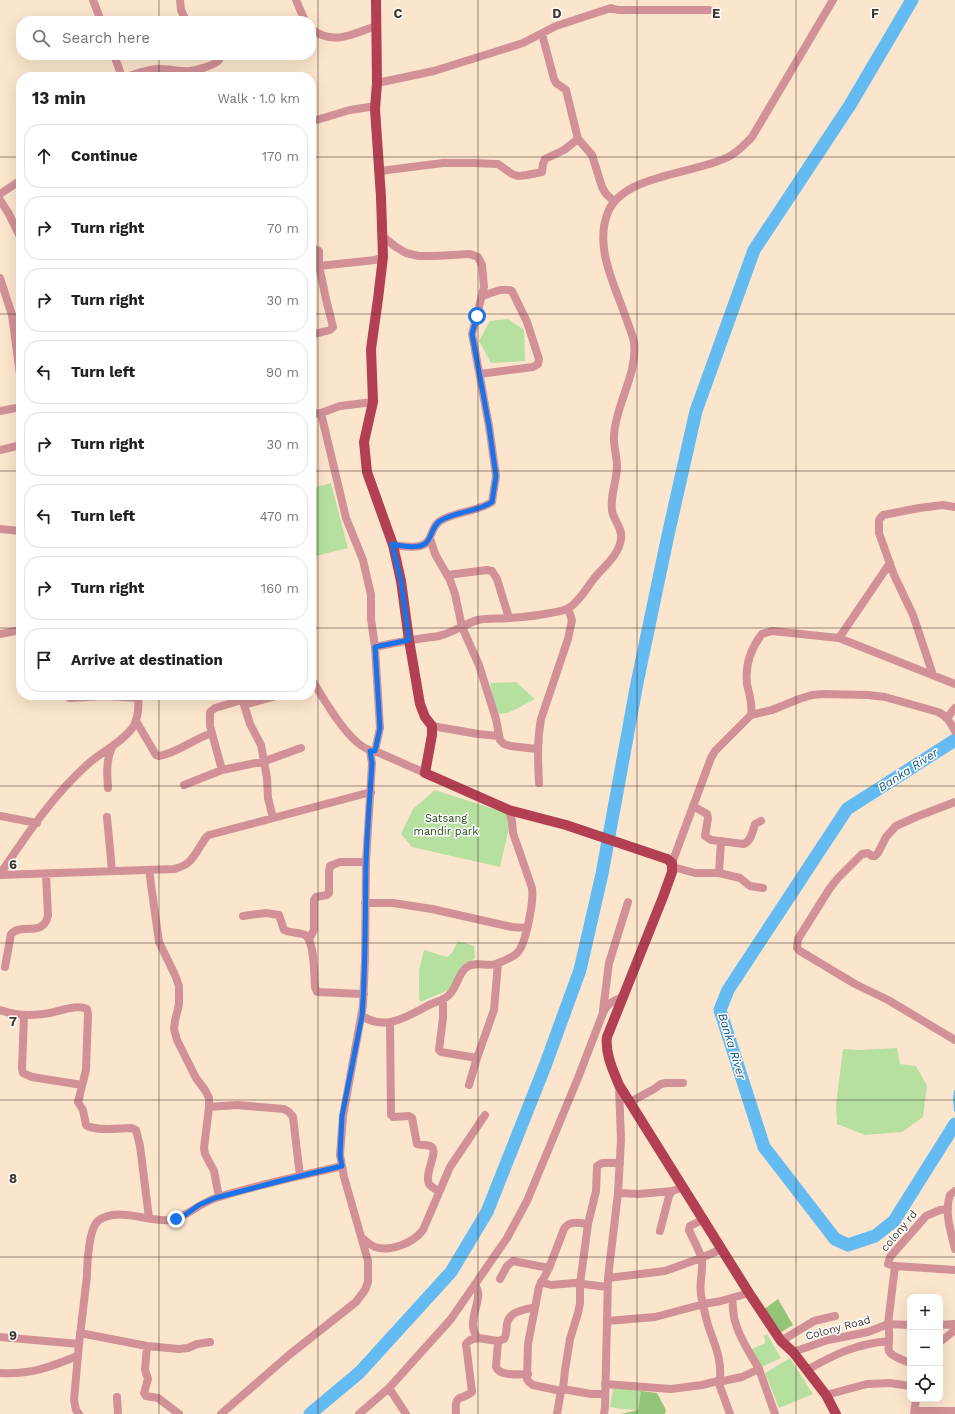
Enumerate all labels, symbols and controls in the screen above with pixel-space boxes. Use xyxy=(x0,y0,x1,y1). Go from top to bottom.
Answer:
text: C xyxy=(394,6,403,21)
text: D xyxy=(552,6,562,21)
text: E xyxy=(712,6,720,21)
text: F xyxy=(871,6,879,21)
search box xyxy=(16,16,316,60)
icon: search xyxy=(30,27,52,49)
text: Search here xyxy=(62,29,150,47)
text: 13 min xyxy=(32,88,86,108)
text: Walk · 1.0 km xyxy=(218,91,300,106)
icon: ahead xyxy=(33,145,55,167)
text: Continue xyxy=(71,147,138,165)
text: 170 m xyxy=(262,149,299,164)
icon: right xyxy=(33,217,55,239)
text: Turn right xyxy=(71,219,144,237)
text: 70 m xyxy=(267,221,299,236)
icon: right xyxy=(33,289,55,311)
text: Turn right xyxy=(71,291,144,309)
text: 30 m xyxy=(267,293,299,308)
route start xyxy=(468,307,486,325)
icon: left xyxy=(33,361,55,383)
text: Turn left xyxy=(71,363,135,381)
text: 90 m xyxy=(266,365,299,380)
icon: right xyxy=(33,433,55,455)
text: Turn right xyxy=(71,435,144,453)
text: 30 m xyxy=(267,437,299,452)
icon: left xyxy=(33,505,55,527)
text: Turn left xyxy=(71,507,135,525)
text: 470 m xyxy=(260,509,299,524)
icon: right xyxy=(33,577,55,599)
text: Turn right xyxy=(71,579,144,597)
text: 160 m xyxy=(261,581,299,596)
icon: arrive xyxy=(33,649,55,671)
text: Arrive at destination xyxy=(71,651,223,669)
water label: Banka River xyxy=(876,745,942,794)
park label: Satsang mandir park xyxy=(413,812,479,838)
text: 6 xyxy=(9,857,17,872)
water label: Banka River xyxy=(715,1011,749,1082)
text: 7 xyxy=(9,1014,17,1029)
text: 8 xyxy=(9,1171,17,1186)
street label: colony rd xyxy=(878,1208,920,1254)
route end xyxy=(167,1210,185,1228)
map controls xyxy=(907,1294,943,1402)
button: + xyxy=(907,1294,943,1330)
street label: Colony Road xyxy=(804,1313,872,1343)
text: 9 xyxy=(9,1328,17,1343)
button: − xyxy=(907,1330,943,1366)
button: locate xyxy=(907,1366,943,1402)

